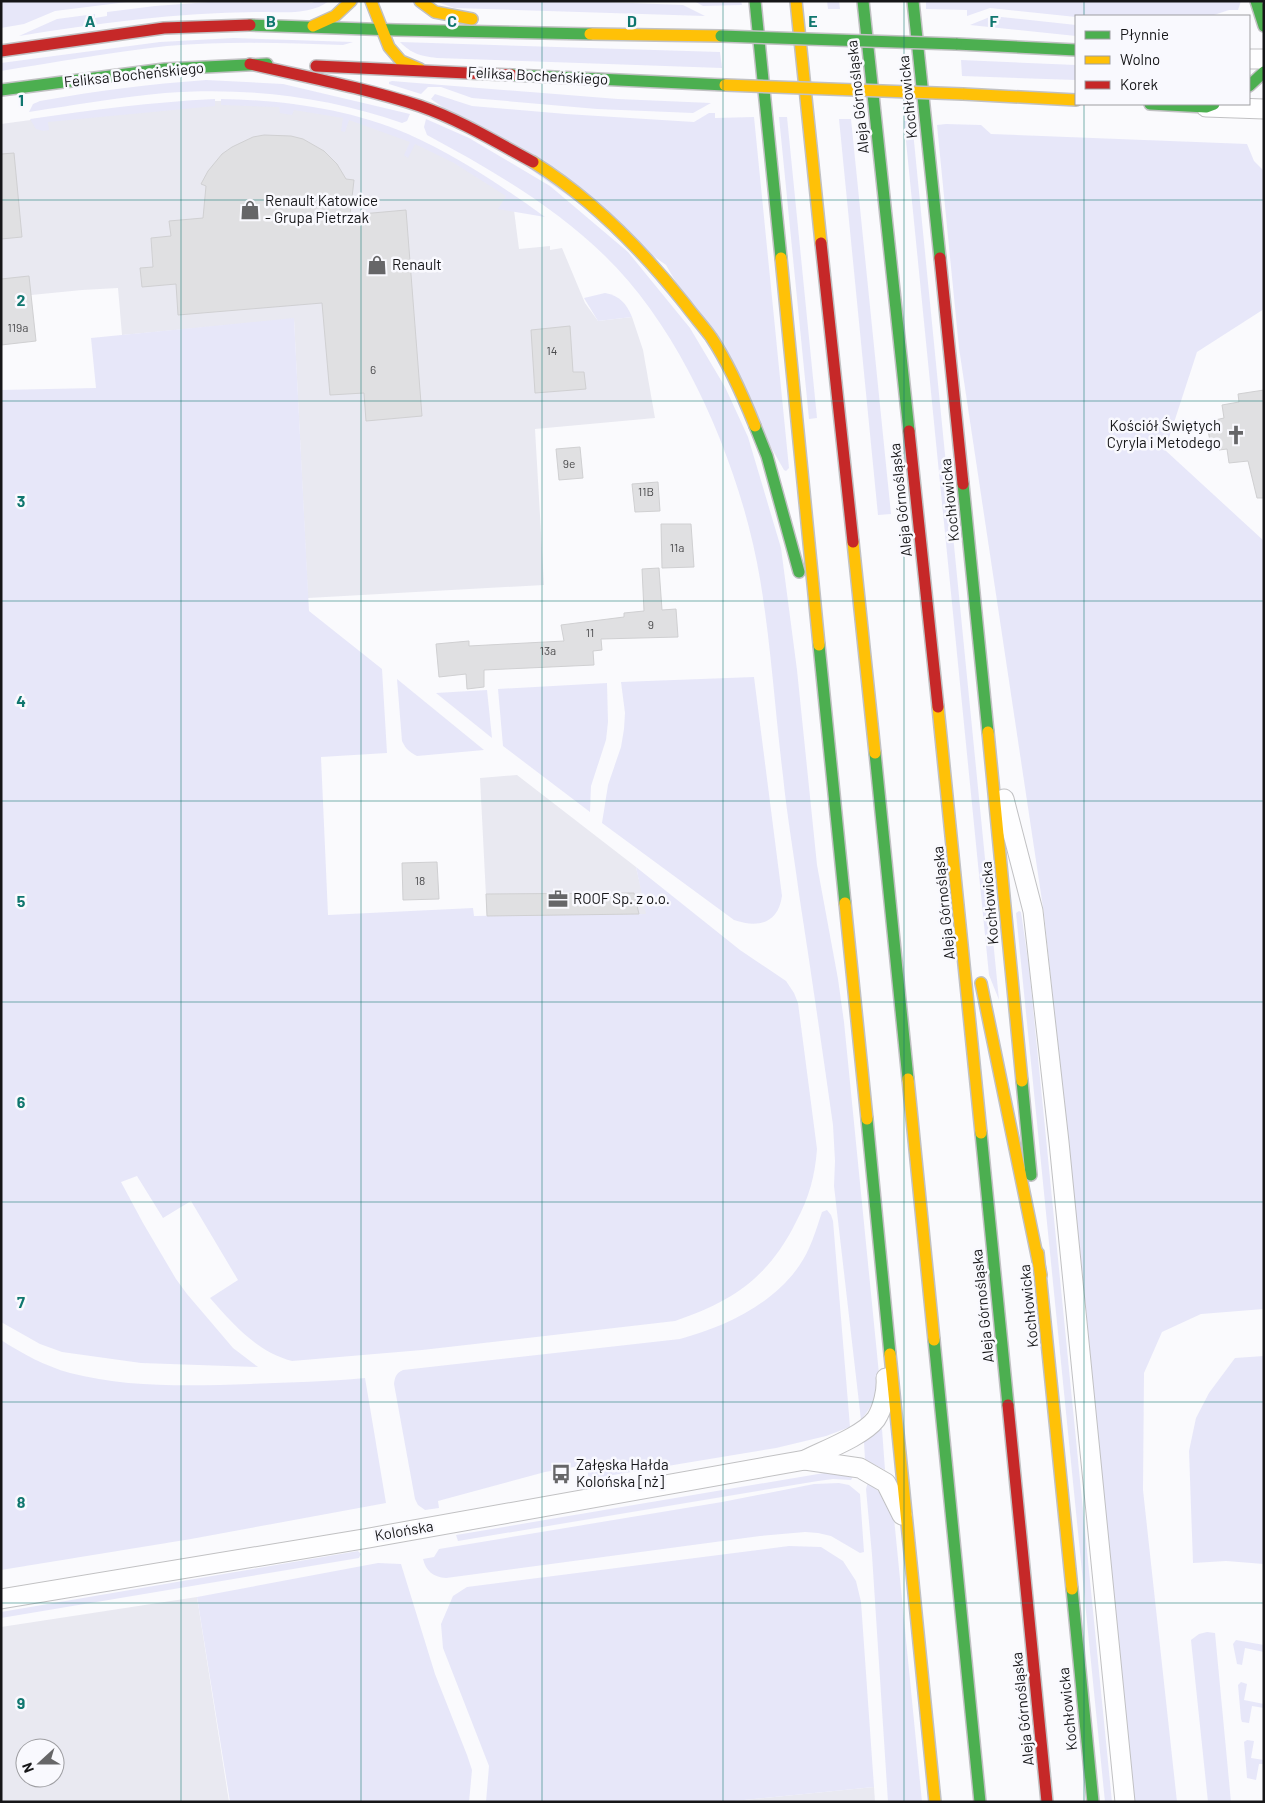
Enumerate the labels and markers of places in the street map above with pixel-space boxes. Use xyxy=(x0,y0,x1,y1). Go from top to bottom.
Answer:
place label: Renault Katowice - Grupa Pietrzak xyxy=(265,191,378,226)
shop icon: Renault Katowice - Grupa Pietrzak xyxy=(239,199,261,221)
shop icon: Renault xyxy=(366,254,388,276)
place label: Renault xyxy=(392,255,442,273)
place label: Kościół Świętych Cyryla i Metodego xyxy=(1107,416,1221,451)
church icon: Kościół Świętych Cyryla i Metodego xyxy=(1225,424,1247,446)
office icon: ROOF Sp. z o.o. xyxy=(547,888,569,910)
place label: ROOF Sp. z o.o. xyxy=(573,889,670,907)
place label: Załęska Hałda Kolońska [nż] xyxy=(576,1455,669,1490)
bus stop icon: Załęska Hałda Kolońska [nż] xyxy=(550,1463,572,1485)

